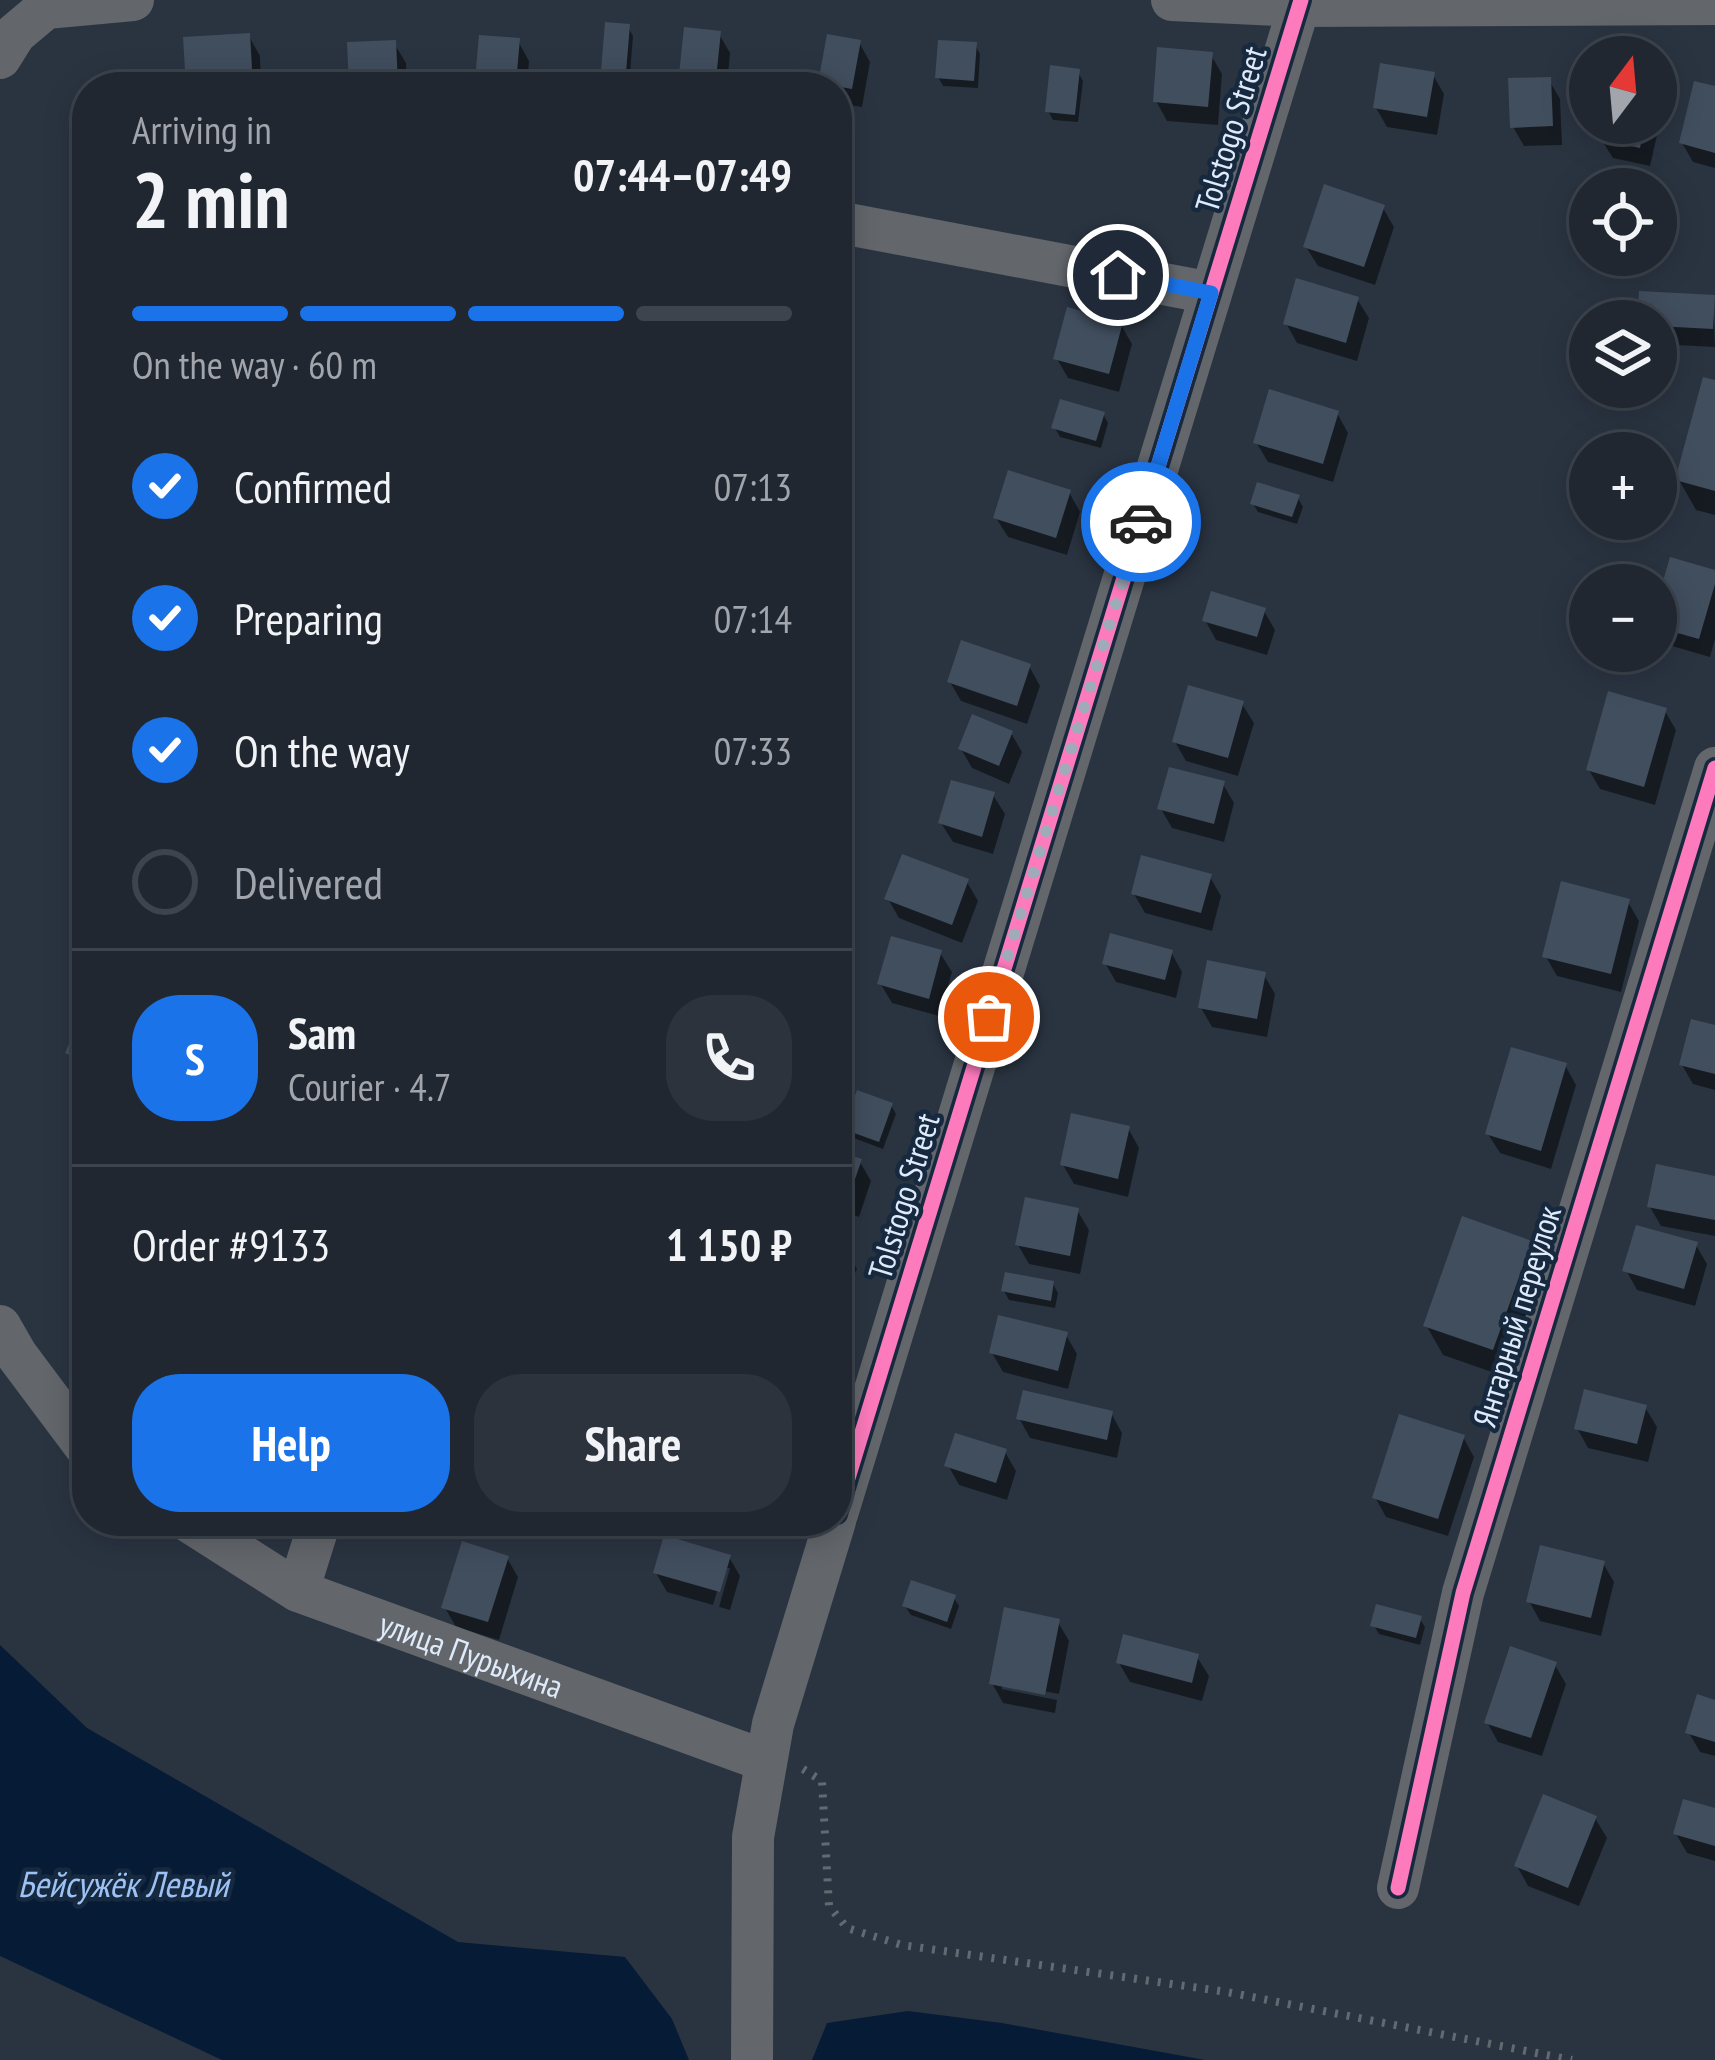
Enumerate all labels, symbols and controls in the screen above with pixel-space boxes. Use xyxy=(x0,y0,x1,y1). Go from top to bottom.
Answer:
north arrow xyxy=(1569,36,1677,144)
map controls xyxy=(1569,36,1677,672)
street label: Tolstogo Street xyxy=(1184,41,1276,217)
text: Arriving in xyxy=(132,104,272,155)
text: 07:44–07:49 xyxy=(573,145,792,203)
text: 2 min xyxy=(132,149,290,250)
button: locate xyxy=(1569,168,1677,276)
pin xyxy=(1067,224,1169,326)
icon: home xyxy=(1085,242,1151,308)
button: layers xyxy=(1569,300,1677,408)
text: On the way · 60 m xyxy=(132,339,377,390)
button: + xyxy=(1569,432,1677,540)
icon: check xyxy=(132,453,198,519)
text: Confirmed xyxy=(234,457,392,515)
text: 07:13 xyxy=(714,461,792,512)
courier xyxy=(1081,462,1201,582)
icon: car xyxy=(1108,489,1174,555)
button: − xyxy=(1569,564,1677,672)
icon: check xyxy=(132,585,198,651)
text: Preparing xyxy=(234,589,383,647)
text: 07:14 xyxy=(714,593,792,644)
icon: check xyxy=(132,717,198,783)
text: On the way xyxy=(234,721,410,779)
text: 07:33 xyxy=(714,725,792,776)
text: Delivered xyxy=(234,853,383,911)
pin xyxy=(938,966,1040,1068)
icon: bag xyxy=(956,984,1022,1050)
button: phone xyxy=(666,995,792,1121)
text: Sam xyxy=(288,1003,356,1061)
text: S xyxy=(185,1029,205,1087)
text: Courier · 4.7 xyxy=(288,1061,451,1112)
street label: Tolstogo Street xyxy=(857,1108,949,1284)
street label: Янтарный переулок xyxy=(1462,1200,1570,1432)
text: Order #9133 xyxy=(132,1215,330,1273)
text: 1 150 ₽ xyxy=(666,1215,792,1273)
button: Help xyxy=(132,1374,450,1512)
button: Share xyxy=(474,1374,792,1512)
street label: улица Пурыхина xyxy=(374,1601,569,1707)
water label: Бейсужёк Левый xyxy=(18,1860,232,1907)

